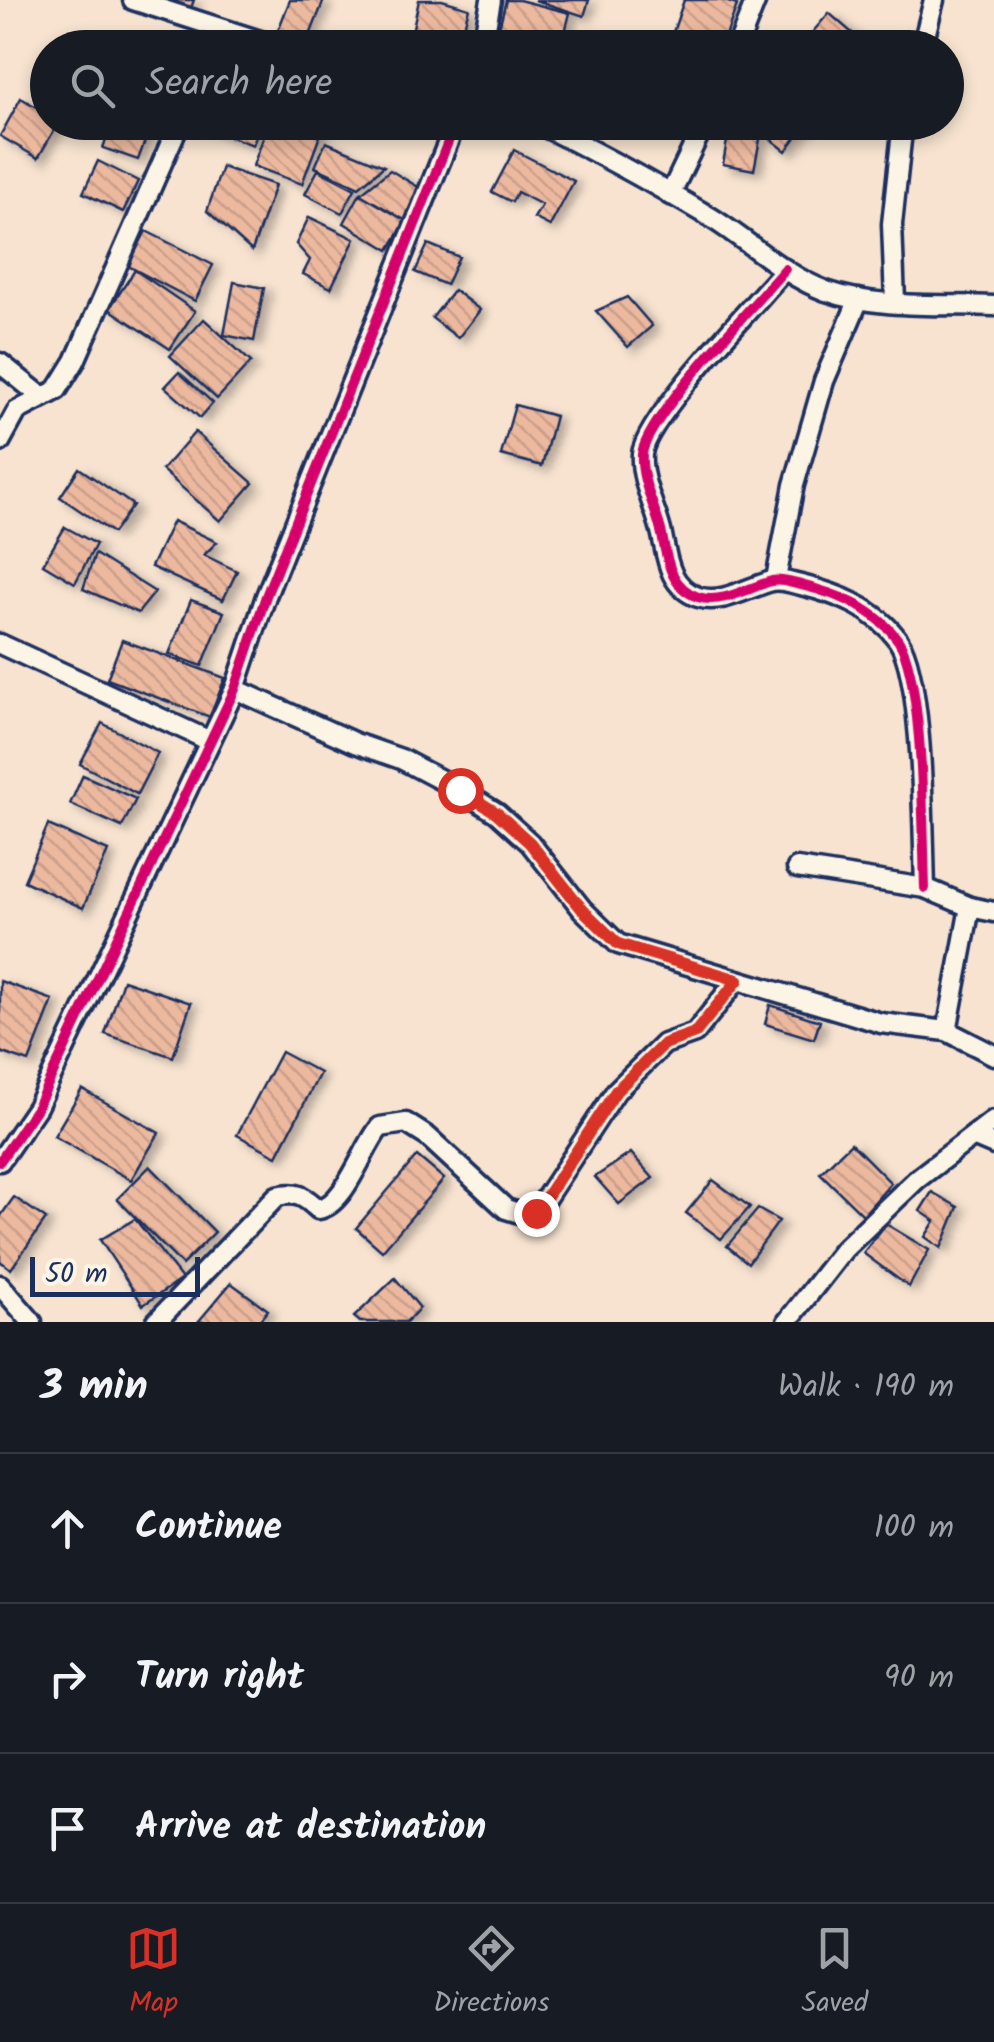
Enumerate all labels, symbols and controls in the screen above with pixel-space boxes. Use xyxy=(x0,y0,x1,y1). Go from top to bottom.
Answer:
search box xyxy=(30,30,964,140)
text: Search here xyxy=(145,55,332,115)
icon: search xyxy=(65,58,120,113)
route start xyxy=(438,768,484,814)
route end xyxy=(514,1191,560,1237)
scale bar xyxy=(30,1252,200,1296)
text: 50 m xyxy=(45,1252,108,1297)
text: 3 min xyxy=(40,1354,148,1421)
text: Walk · 190 m xyxy=(778,1362,954,1413)
text: Continue xyxy=(135,1498,282,1558)
icon: ahead xyxy=(40,1501,95,1556)
text: 100 m xyxy=(874,1503,954,1554)
text: Turn right xyxy=(135,1648,304,1708)
icon: right xyxy=(40,1651,95,1706)
text: 90 m xyxy=(884,1653,954,1704)
text: Arrive at destination xyxy=(135,1798,486,1858)
icon: arrive xyxy=(40,1801,95,1856)
tab: Map xyxy=(126,1921,181,2026)
tab: Directions xyxy=(433,1921,549,2026)
tab: Saved xyxy=(802,1921,868,2026)

